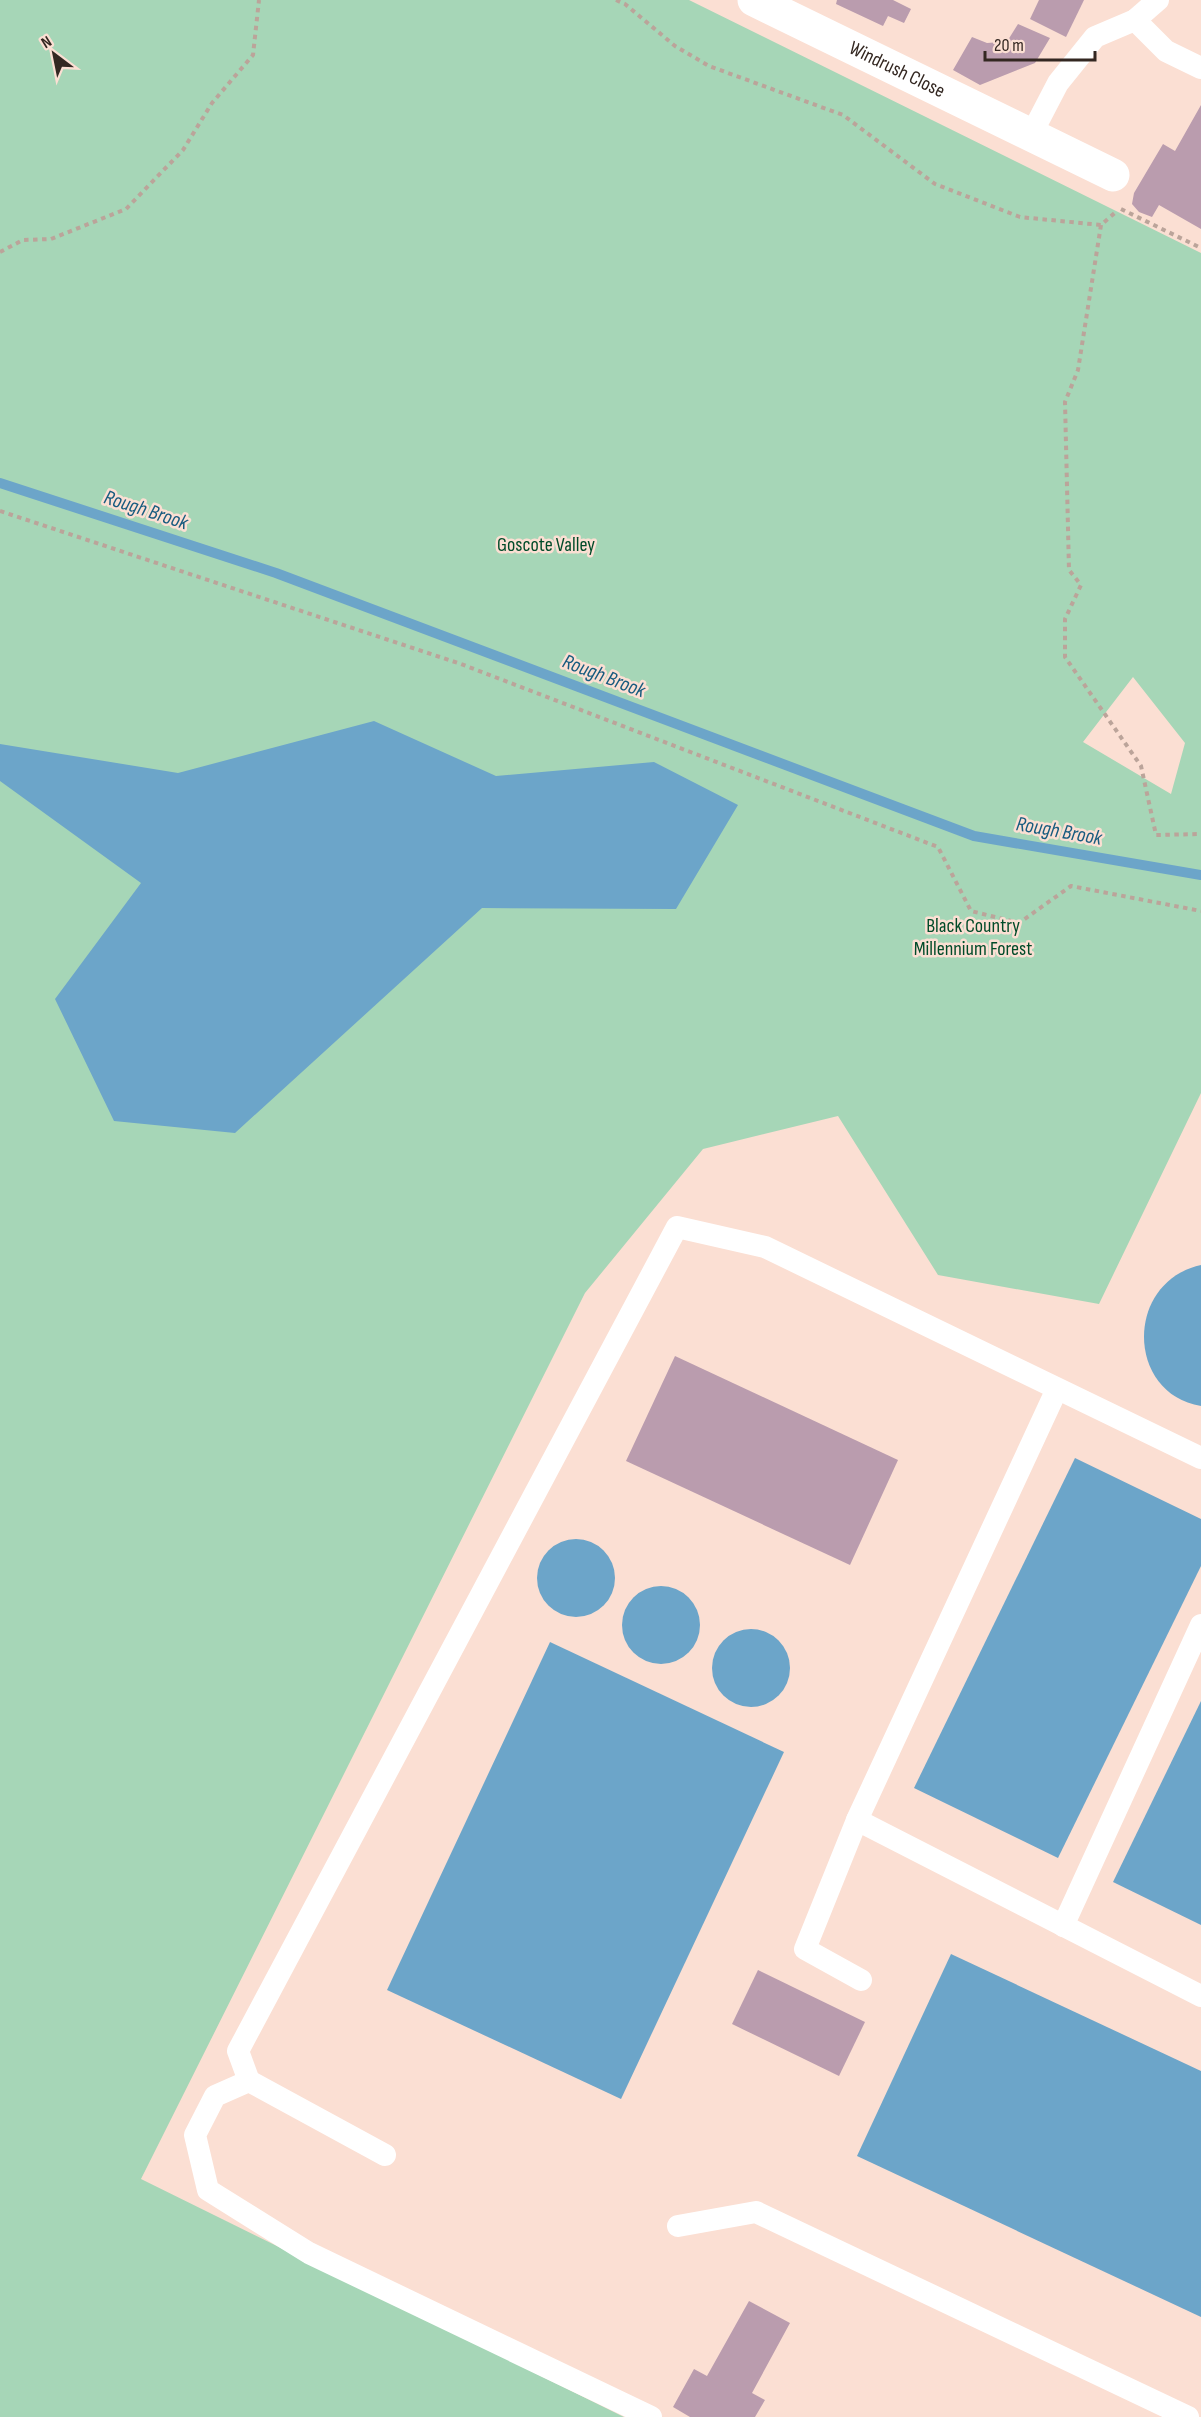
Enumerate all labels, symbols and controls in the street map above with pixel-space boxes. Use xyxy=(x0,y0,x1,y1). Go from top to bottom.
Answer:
north arrow xyxy=(24,24,84,84)
scale bar xyxy=(985,24,1094,62)
text: N xyxy=(38,32,56,53)
text: 20 m xyxy=(994,35,1024,56)
street label: Windrush Close xyxy=(845,36,949,103)
water label: Rough Brook xyxy=(101,485,192,536)
park label: Goscote Valley xyxy=(497,533,595,557)
water label: Rough Brook xyxy=(559,649,650,704)
water label: Rough Brook xyxy=(1014,811,1105,851)
park label: Black Country Millennium Forest xyxy=(914,914,1032,961)

